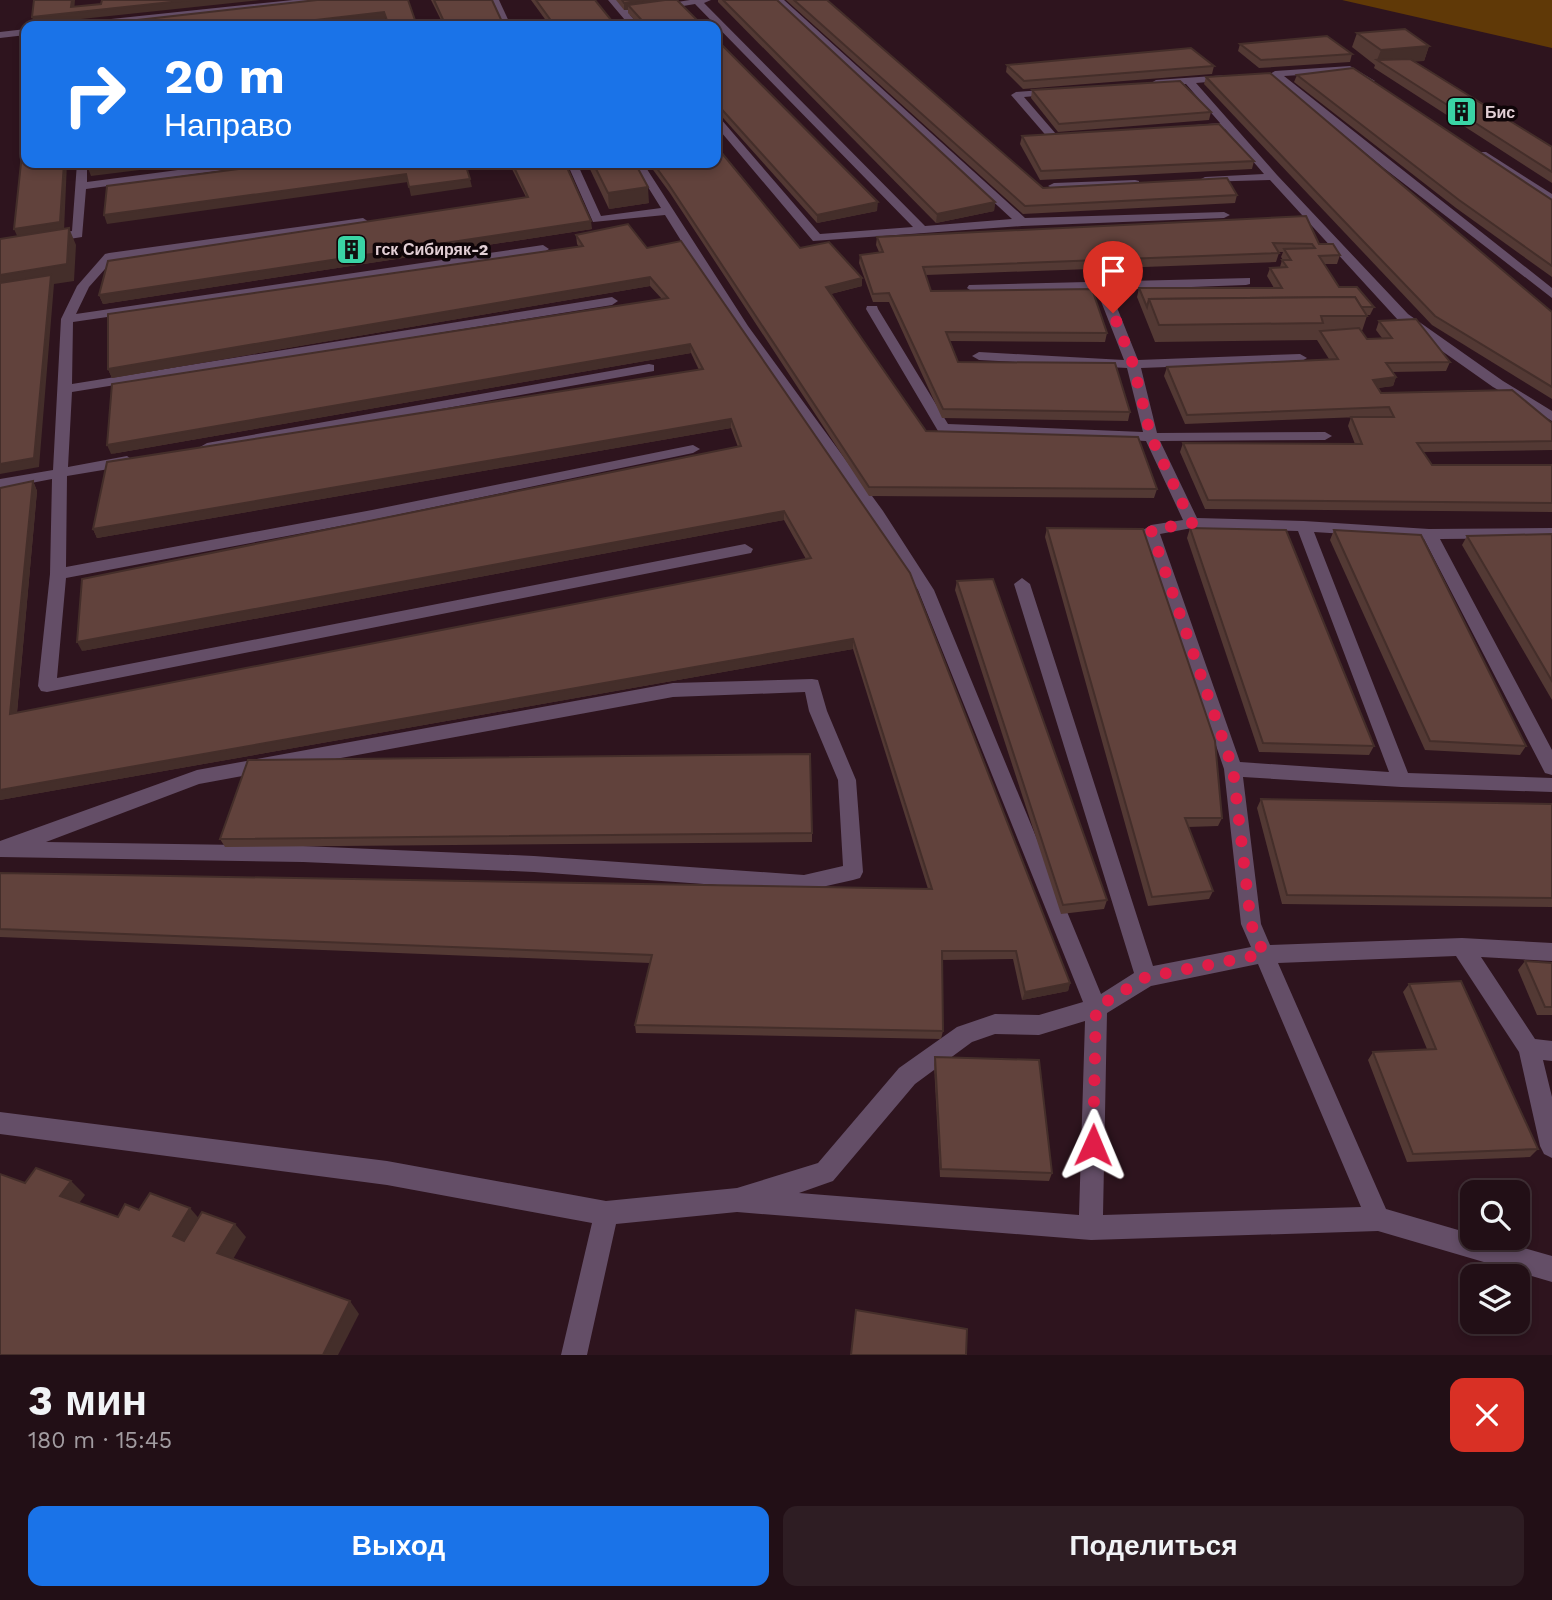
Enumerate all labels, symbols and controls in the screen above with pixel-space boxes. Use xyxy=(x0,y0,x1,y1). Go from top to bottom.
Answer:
text: 20 m xyxy=(164,47,285,105)
icon: right xyxy=(49,49,140,140)
building icon: Бис xyxy=(1445,95,1479,129)
place label: Бис xyxy=(1485,103,1515,122)
text: Направо xyxy=(164,106,292,144)
building icon: гск Сибиряк-2 xyxy=(335,232,369,266)
place label: гск Сибиряк-2 xyxy=(375,240,488,259)
pin xyxy=(1083,241,1143,313)
icon: arrive xyxy=(1094,252,1132,290)
position arrow xyxy=(1056,1108,1130,1182)
map controls xyxy=(1460,1180,1530,1334)
button: search xyxy=(1460,1180,1530,1250)
button: layers xyxy=(1460,1264,1530,1334)
text: 3 мин xyxy=(28,1376,147,1425)
button: close xyxy=(1450,1378,1524,1452)
text: 180 m · 15:45 xyxy=(28,1427,172,1454)
button: Выход xyxy=(28,1506,769,1586)
button: Поделиться xyxy=(783,1506,1524,1586)

